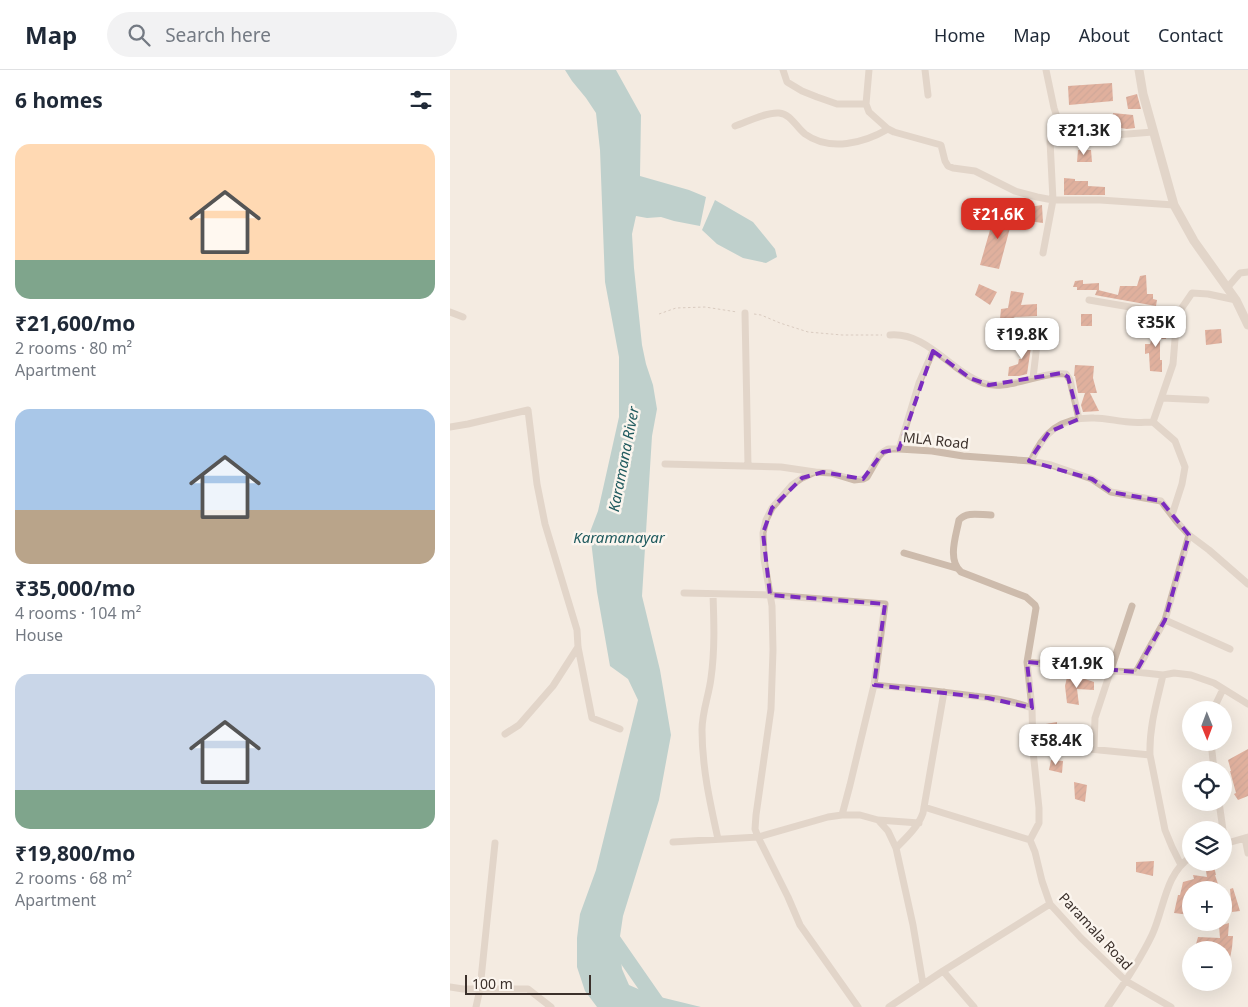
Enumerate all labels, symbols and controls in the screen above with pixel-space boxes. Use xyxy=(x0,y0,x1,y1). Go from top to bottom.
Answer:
search box xyxy=(107,12,457,57)
text: Map xyxy=(25,18,77,51)
icon: search xyxy=(125,21,153,49)
text: Search here xyxy=(165,22,271,48)
text: Home xyxy=(934,23,985,47)
text: Map xyxy=(1013,23,1051,47)
text: About xyxy=(1079,23,1130,47)
text: Contact xyxy=(1158,23,1223,47)
text: 6 homes xyxy=(15,86,103,114)
icon: filters xyxy=(407,86,435,114)
pin: ₹21.3K xyxy=(1043,114,1125,156)
text: ₹21.3K xyxy=(1058,119,1110,141)
icon: home xyxy=(180,177,270,267)
pin: ₹21.6K xyxy=(957,198,1039,240)
text: ₹21.6K xyxy=(972,203,1024,225)
pin: ₹35K xyxy=(1126,306,1186,348)
text: ₹21,600/mo xyxy=(15,309,135,337)
text: ₹35K xyxy=(1137,311,1175,333)
pin: ₹19.8K xyxy=(981,318,1063,360)
text: ₹19.8K xyxy=(996,323,1048,345)
text: 2 rooms · 80 m² xyxy=(15,337,132,359)
text: Apartment xyxy=(15,359,96,381)
water label: Karamana River xyxy=(603,404,643,513)
street label: MLA Road xyxy=(902,427,970,453)
icon: home xyxy=(180,442,270,532)
water label: Karamanayar xyxy=(573,527,666,547)
text: ₹35,000/mo xyxy=(15,574,135,602)
text: 4 rooms · 104 m² xyxy=(15,602,141,624)
text: House xyxy=(15,624,63,646)
pin: ₹41.9K xyxy=(1036,646,1118,689)
text: ₹41.9K xyxy=(1051,652,1103,674)
north arrow xyxy=(1182,701,1232,751)
map controls xyxy=(1182,701,1232,991)
icon: home xyxy=(180,707,270,797)
pin: ₹58.4K xyxy=(1015,724,1097,766)
text: ₹58.4K xyxy=(1030,729,1082,751)
button: locate xyxy=(1182,761,1232,811)
button: layers xyxy=(1182,821,1232,871)
text: ₹19,800/mo xyxy=(15,839,135,867)
text: 2 rooms · 68 m² xyxy=(15,867,132,889)
button: + xyxy=(1182,881,1232,931)
street label: Paramala Road xyxy=(1055,888,1137,974)
text: Apartment xyxy=(15,889,96,911)
button: − xyxy=(1182,941,1232,991)
scale bar xyxy=(465,972,591,995)
text: 100 m xyxy=(472,974,513,993)

